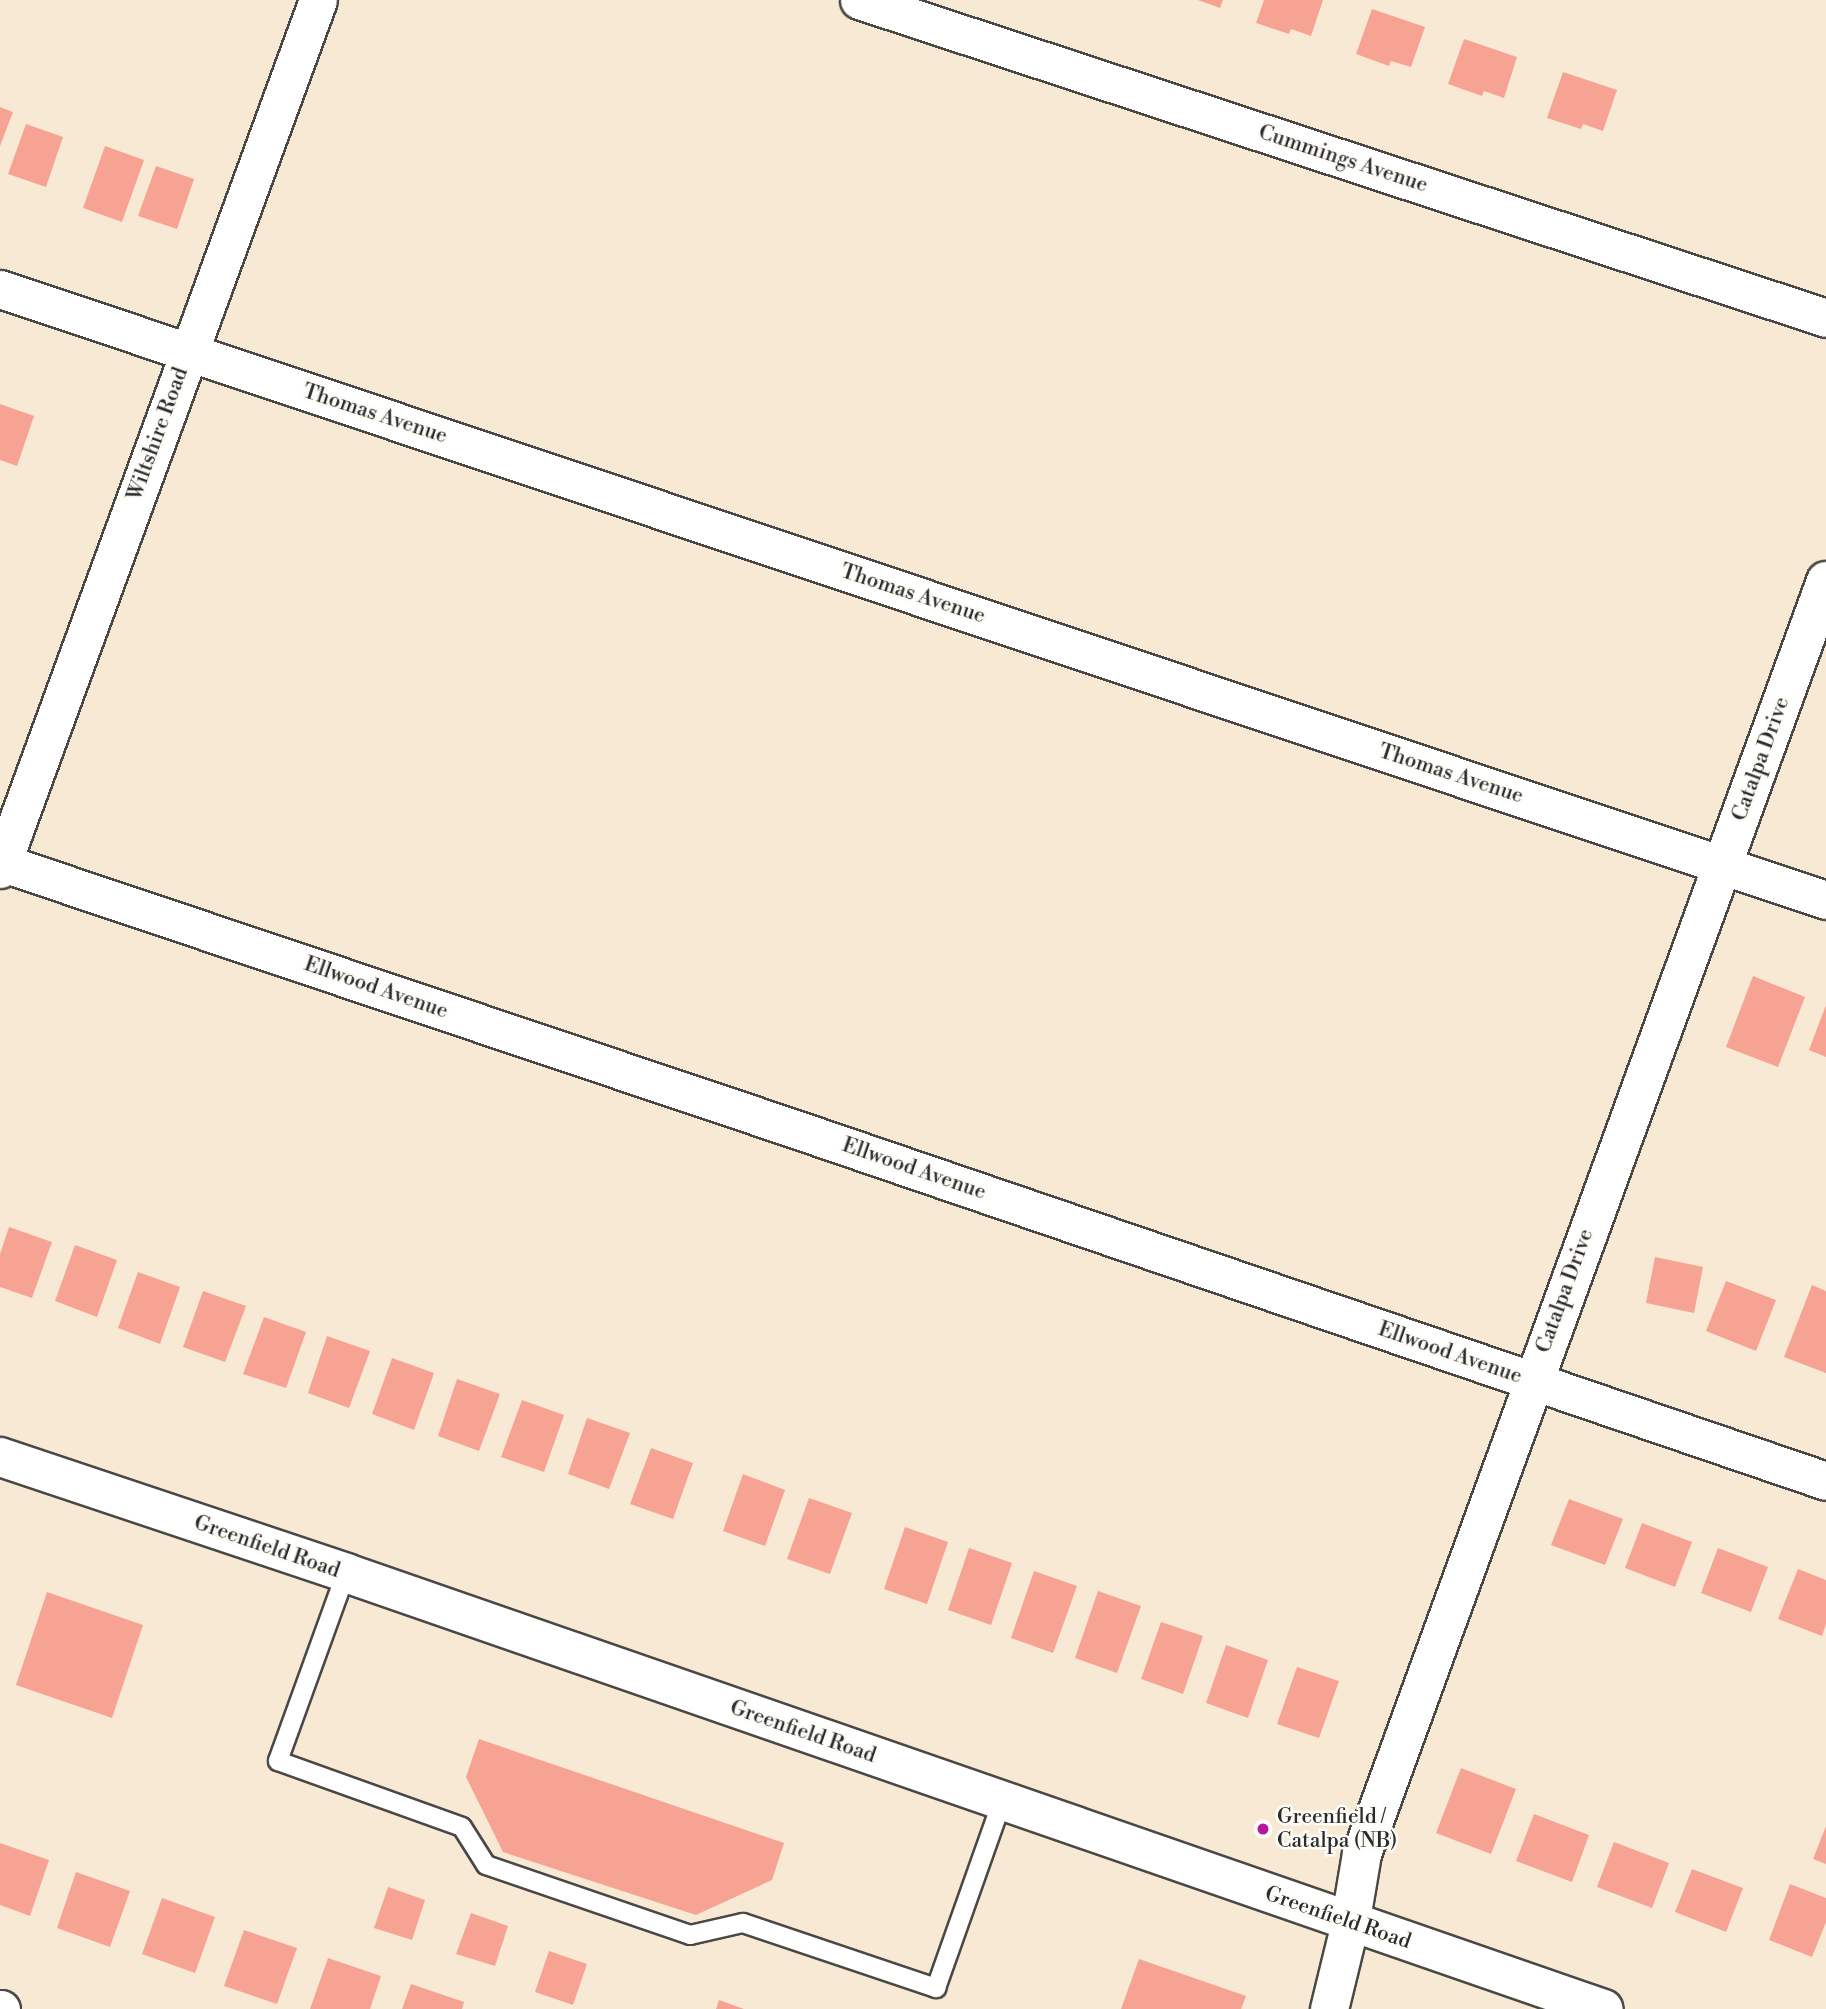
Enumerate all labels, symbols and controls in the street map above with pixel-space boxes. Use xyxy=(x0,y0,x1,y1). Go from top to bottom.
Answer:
street label: Cummings Avenue xyxy=(1255,120,1431,198)
street label: Wiltshire Road xyxy=(122,364,194,504)
street label: Thomas Avenue xyxy=(300,379,450,449)
street label: Thomas Avenue xyxy=(838,559,988,629)
street label: Catalpa Drive xyxy=(1727,694,1795,824)
street label: Thomas Avenue xyxy=(1376,739,1526,809)
street label: Ellwood Avenue xyxy=(301,952,451,1024)
street label: Ellwood Avenue xyxy=(839,1133,989,1205)
street label: Catalpa Drive xyxy=(1531,1226,1599,1356)
street label: Ellwood Avenue xyxy=(1375,1317,1525,1389)
street label: Greenfield Road xyxy=(191,1510,343,1584)
street label: Greenfield Road xyxy=(727,1695,879,1769)
place label: Greenfield / Catalpa (NB) xyxy=(1277,1804,1397,1854)
marker: Greenfield / Catalpa (NB) xyxy=(1255,1821,1271,1837)
street label: Greenfield Road xyxy=(1262,1881,1414,1955)

